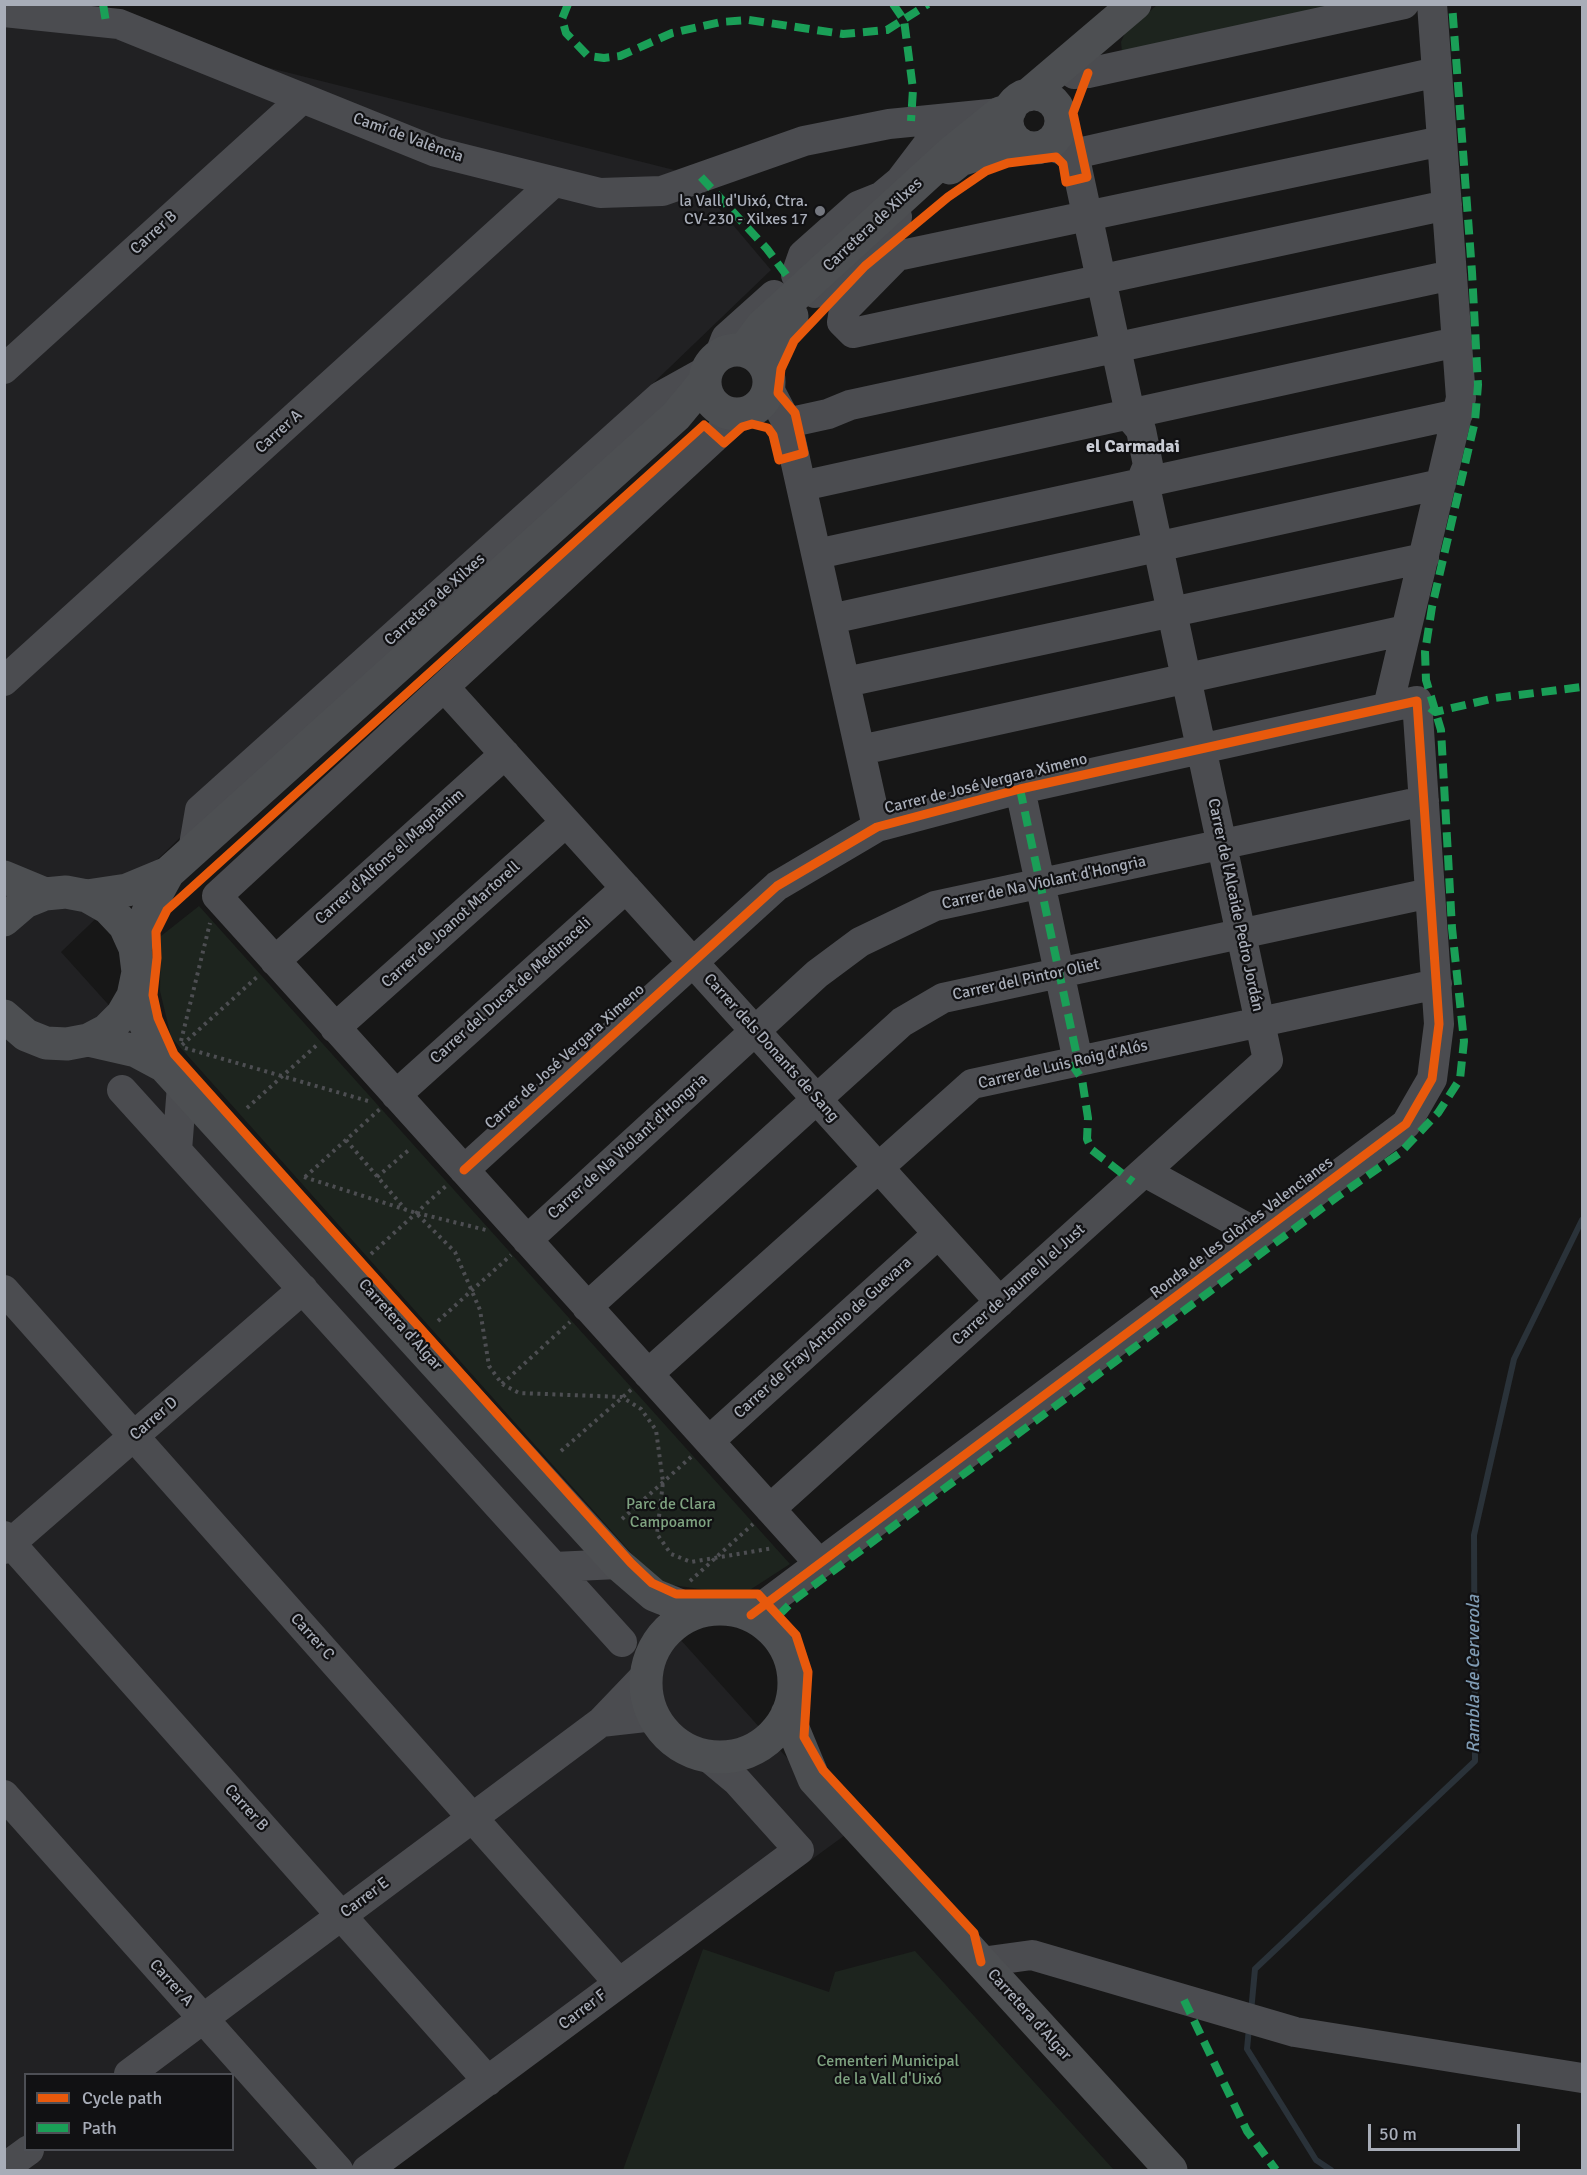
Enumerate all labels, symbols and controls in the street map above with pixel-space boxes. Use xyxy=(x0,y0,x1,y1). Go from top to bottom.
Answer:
street label: Camí de València xyxy=(350,109,466,167)
street label: Carretera de Xilxes xyxy=(819,174,927,276)
place label: la Vall d'Uixó, Ctra. CV-230 - Xilxes 17 xyxy=(679,192,808,230)
marker: la Vall d'Uixó, Ctra. CV-230 - Xilxes 17 xyxy=(813,204,827,218)
street label: Carrer B xyxy=(127,207,181,259)
street label: Carrer A xyxy=(252,406,306,458)
district label: el Carmadai xyxy=(1086,436,1180,458)
street label: Carretera de Xilxes xyxy=(381,550,489,650)
street label: Carrer de José Vergara Ximeno xyxy=(883,749,1089,819)
street label: Carrer d'Alfons el Magnànim xyxy=(312,785,468,929)
street label: Carrer de l'Alcaide Pedro Jordán xyxy=(1203,797,1267,1013)
street label: Carrer de Na Violant d'Hongria xyxy=(940,852,1148,914)
street label: Carrer de Joanot Martorell xyxy=(378,858,524,992)
street label: Carrer del Ducat de Medinaceli xyxy=(427,914,595,1068)
street label: Carrer del Pintor Oliet xyxy=(951,955,1101,1005)
street label: Carrer dels Donants de Sang xyxy=(699,970,843,1126)
street label: Carrer de José Vergara Ximeno xyxy=(481,980,649,1134)
street label: Carrer de Luis Roig d'Alós xyxy=(976,1036,1150,1094)
street label: Carrer de Na Violant d'Hongria xyxy=(544,1070,712,1224)
street label: Ronda de les Glòries Valencianes xyxy=(1147,1153,1337,1303)
street label: Carrer de Jaume II el Just xyxy=(949,1220,1089,1350)
street label: Carrer de Fray Antonio de Guevara xyxy=(730,1253,916,1423)
street label: Carretera d'Algar xyxy=(354,1275,446,1375)
street label: Carrer D xyxy=(126,1393,182,1445)
park label: Parc de Clara Campoamor xyxy=(626,1495,716,1533)
water label: Rambla de Cerverola xyxy=(1463,1595,1485,1753)
street label: Carrer C xyxy=(286,1610,338,1664)
street label: Carrer B xyxy=(220,1781,272,1835)
street label: Carrer E xyxy=(337,1874,393,1922)
street label: Carrer A xyxy=(145,1956,197,2010)
street label: Carretera d'Algar xyxy=(983,1965,1075,2065)
street label: Carrer F xyxy=(555,1986,611,2034)
park label: Cementeri Municipal de la Vall d'Uixó xyxy=(817,2052,959,2090)
legend xyxy=(24,2073,234,2151)
text: Cycle path xyxy=(82,2087,162,2109)
scale bar xyxy=(1371,2112,1522,2150)
text: Path xyxy=(82,2117,117,2139)
text: 50 m xyxy=(1379,2123,1417,2145)

